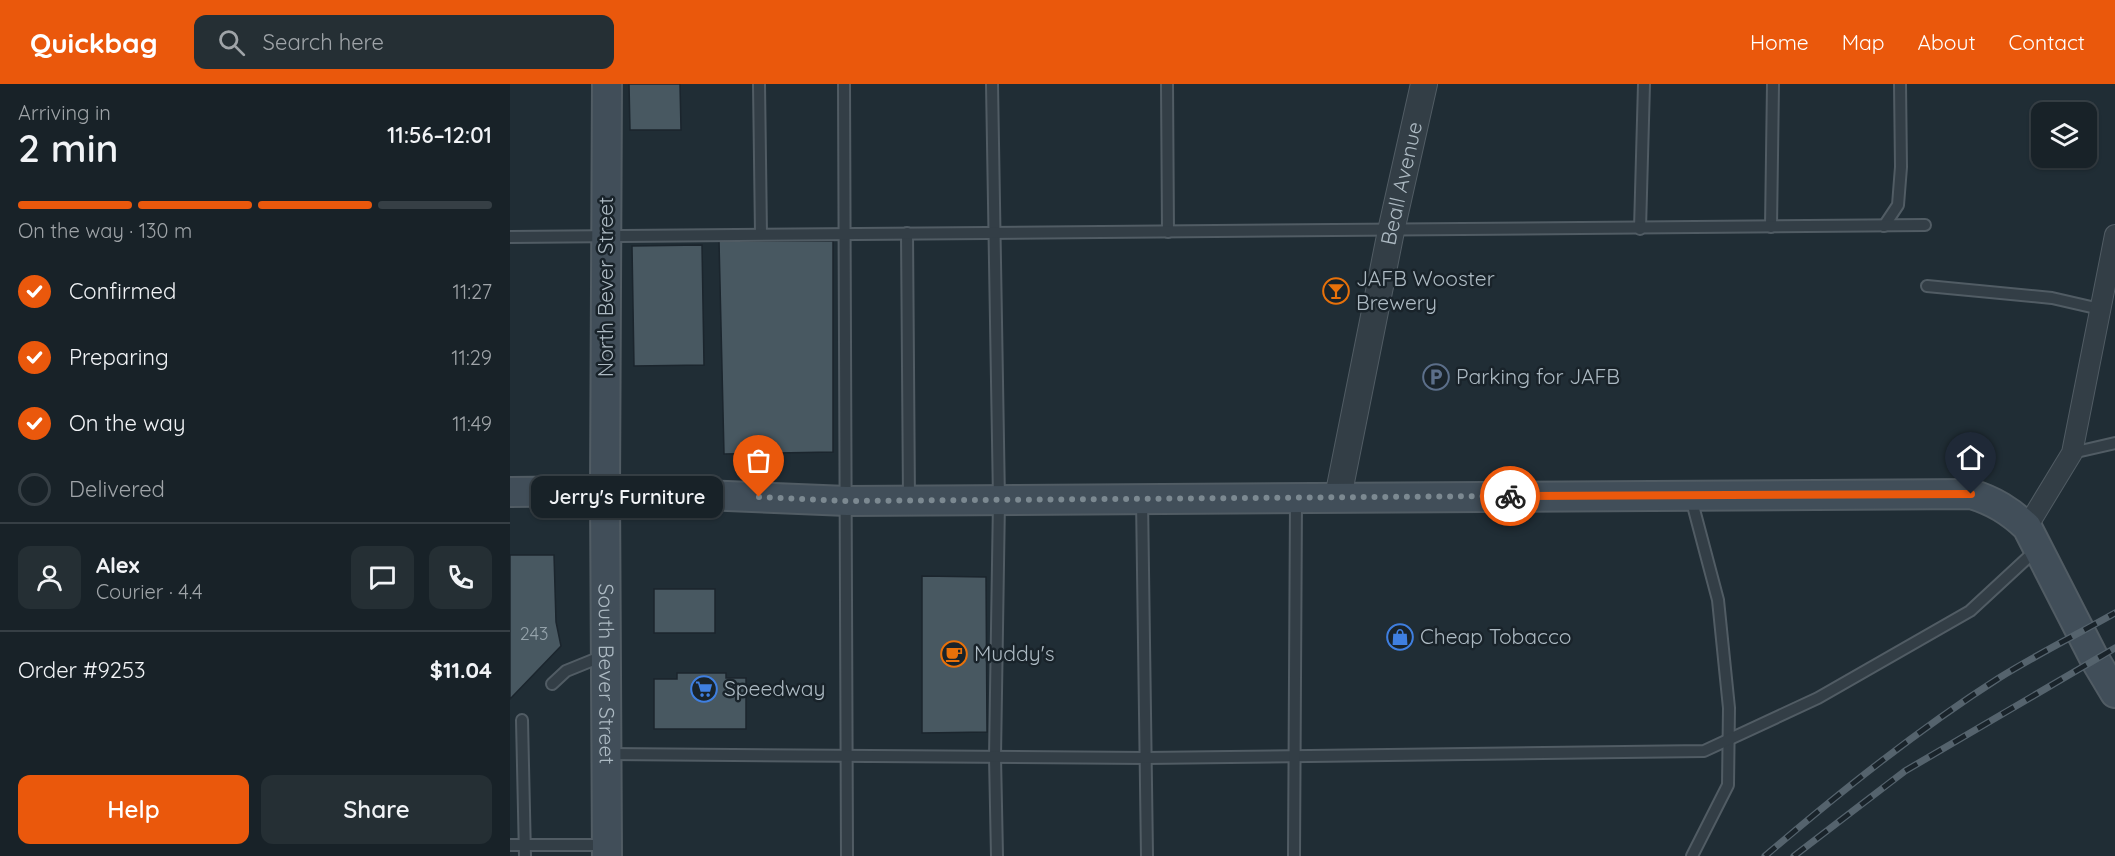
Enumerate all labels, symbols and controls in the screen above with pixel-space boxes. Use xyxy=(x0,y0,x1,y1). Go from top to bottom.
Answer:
search box xyxy=(194,15,614,69)
text: Quickbag xyxy=(30,25,158,60)
icon: search xyxy=(215,26,248,59)
text: Search here xyxy=(263,28,384,56)
text: Home xyxy=(1750,29,1809,55)
text: Map xyxy=(1842,29,1885,55)
text: About xyxy=(1918,29,1976,55)
text: Contact xyxy=(2009,29,2085,55)
text: Arriving in xyxy=(18,100,111,125)
map controls xyxy=(2031,102,2097,168)
button: layers xyxy=(2031,102,2097,168)
street label: Beall Avenue xyxy=(1375,119,1427,247)
text: 11:56–12:01 xyxy=(387,121,492,149)
text: 2 min xyxy=(18,123,119,172)
street label: North Bever Street xyxy=(592,197,618,377)
text: On the way · 130 m xyxy=(18,218,192,243)
place label: JAFB Wooster Brewery xyxy=(1356,265,1495,315)
icon: check xyxy=(18,275,51,308)
bar icon: JAFB Wooster Brewery xyxy=(1321,276,1351,306)
text: Confirmed xyxy=(69,277,176,305)
text: 11:27 xyxy=(452,279,492,304)
icon: check xyxy=(18,341,51,374)
text: Preparing xyxy=(69,343,169,371)
text: 11:29 xyxy=(451,345,492,370)
parking icon: Parking for JAFB xyxy=(1421,362,1451,392)
place label: Parking for JAFB xyxy=(1456,363,1620,389)
icon: check xyxy=(18,407,51,440)
text: On the way xyxy=(69,409,185,437)
text: 11:49 xyxy=(452,411,492,436)
pin xyxy=(1945,432,1996,494)
pin xyxy=(733,435,784,497)
icon: home xyxy=(1954,441,1987,474)
icon: bag xyxy=(742,444,775,477)
courier xyxy=(1480,466,1540,526)
text: Delivered xyxy=(69,475,165,503)
callout: Jerry's Furniture xyxy=(531,476,723,518)
icon: bike xyxy=(1494,480,1527,513)
text: Jerry's Furniture xyxy=(549,484,705,509)
button: person xyxy=(18,546,81,609)
button: chat xyxy=(351,546,414,609)
button: phone xyxy=(429,546,492,609)
text: Alex xyxy=(96,551,139,579)
text: Courier · 4.4 xyxy=(96,579,202,604)
street label: South Bever Street xyxy=(594,584,620,764)
house number: 243 xyxy=(520,622,548,645)
shop icon: Cheap Tobacco xyxy=(1385,622,1415,652)
place label: Cheap Tobacco xyxy=(1420,623,1572,649)
cafe icon: Muddy's xyxy=(939,639,969,669)
place label: Muddy's xyxy=(974,640,1055,666)
text: Order #9253 xyxy=(18,656,145,684)
text: $11.04 xyxy=(430,656,492,684)
supermarket icon: Speedway xyxy=(689,674,719,704)
place label: Speedway xyxy=(724,675,826,701)
button: Help xyxy=(18,775,249,844)
button: Share xyxy=(261,775,492,844)

